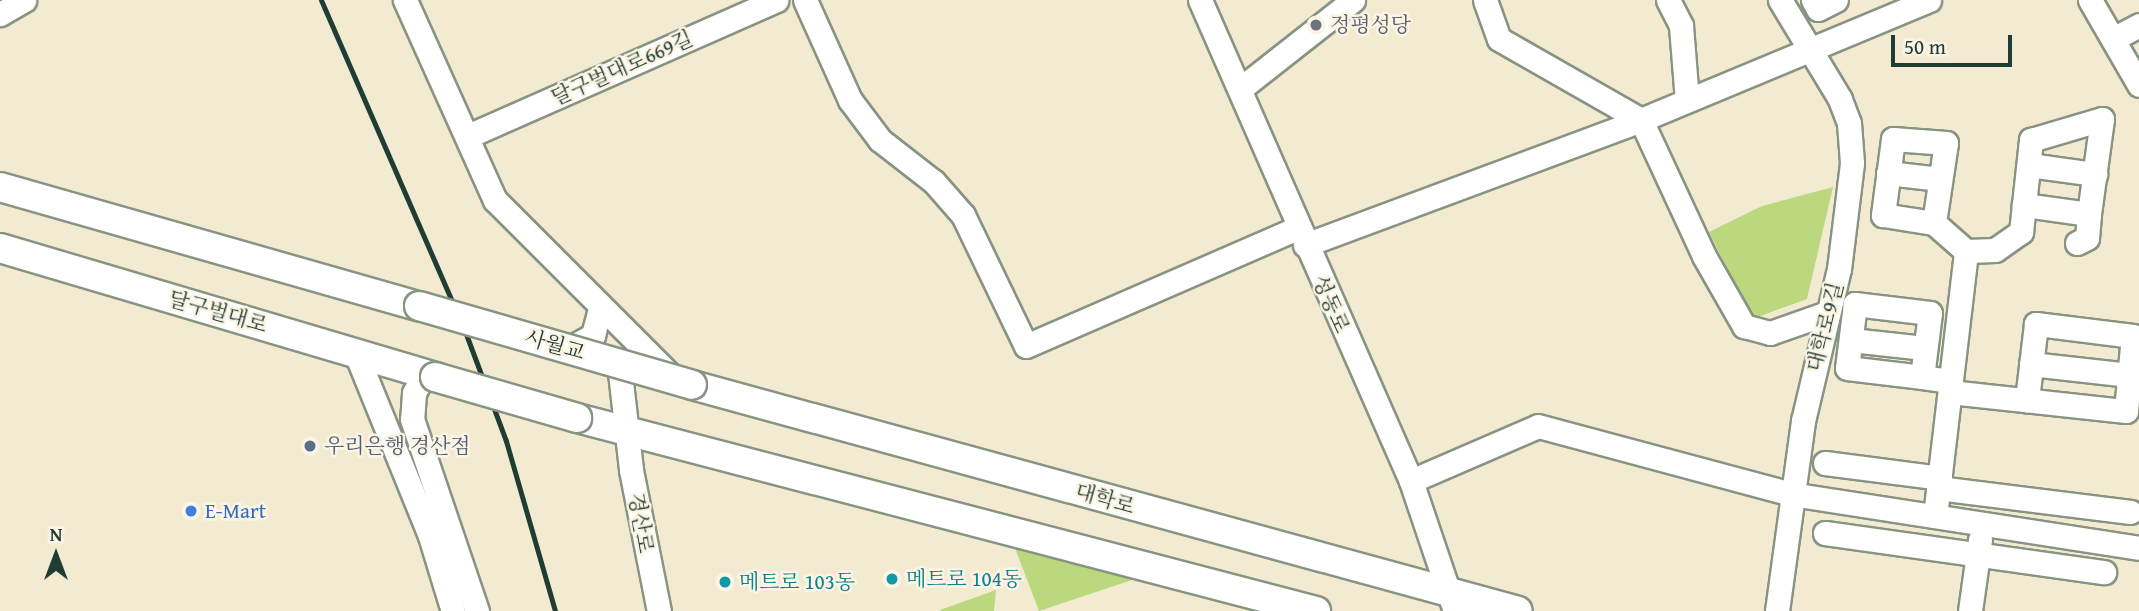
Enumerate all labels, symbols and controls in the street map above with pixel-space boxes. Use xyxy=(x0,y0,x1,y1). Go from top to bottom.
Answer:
place label: 정평성당 xyxy=(1330,12,1411,38)
marker: 정평성당 xyxy=(1308,17,1324,33)
scale bar xyxy=(1894,21,2015,65)
street label: 달구벌대로669길 xyxy=(547,26,697,110)
text: 50 m xyxy=(1904,31,1946,62)
street label: 성동로 xyxy=(1307,271,1355,337)
street label: 대학로9길 xyxy=(1802,280,1848,374)
street label: 달구벌대로 xyxy=(166,286,270,338)
street label: 사월교 xyxy=(522,325,588,365)
place label: 우리은행 경산점 xyxy=(324,433,471,459)
marker: 우리은행 경산점 xyxy=(302,438,318,454)
street label: 대학로 xyxy=(1072,479,1138,519)
street label: 경산로 xyxy=(623,491,659,555)
place label: E-Mart xyxy=(205,498,266,524)
marker: E-Mart xyxy=(183,503,199,519)
north arrow xyxy=(21,520,91,590)
text: N xyxy=(50,520,62,548)
place label: 메트로 104동 xyxy=(906,566,1022,592)
place label: 메트로 103동 xyxy=(739,569,855,595)
marker: 메트로 104동 xyxy=(884,571,900,587)
marker: 메트로 103동 xyxy=(717,574,733,590)

